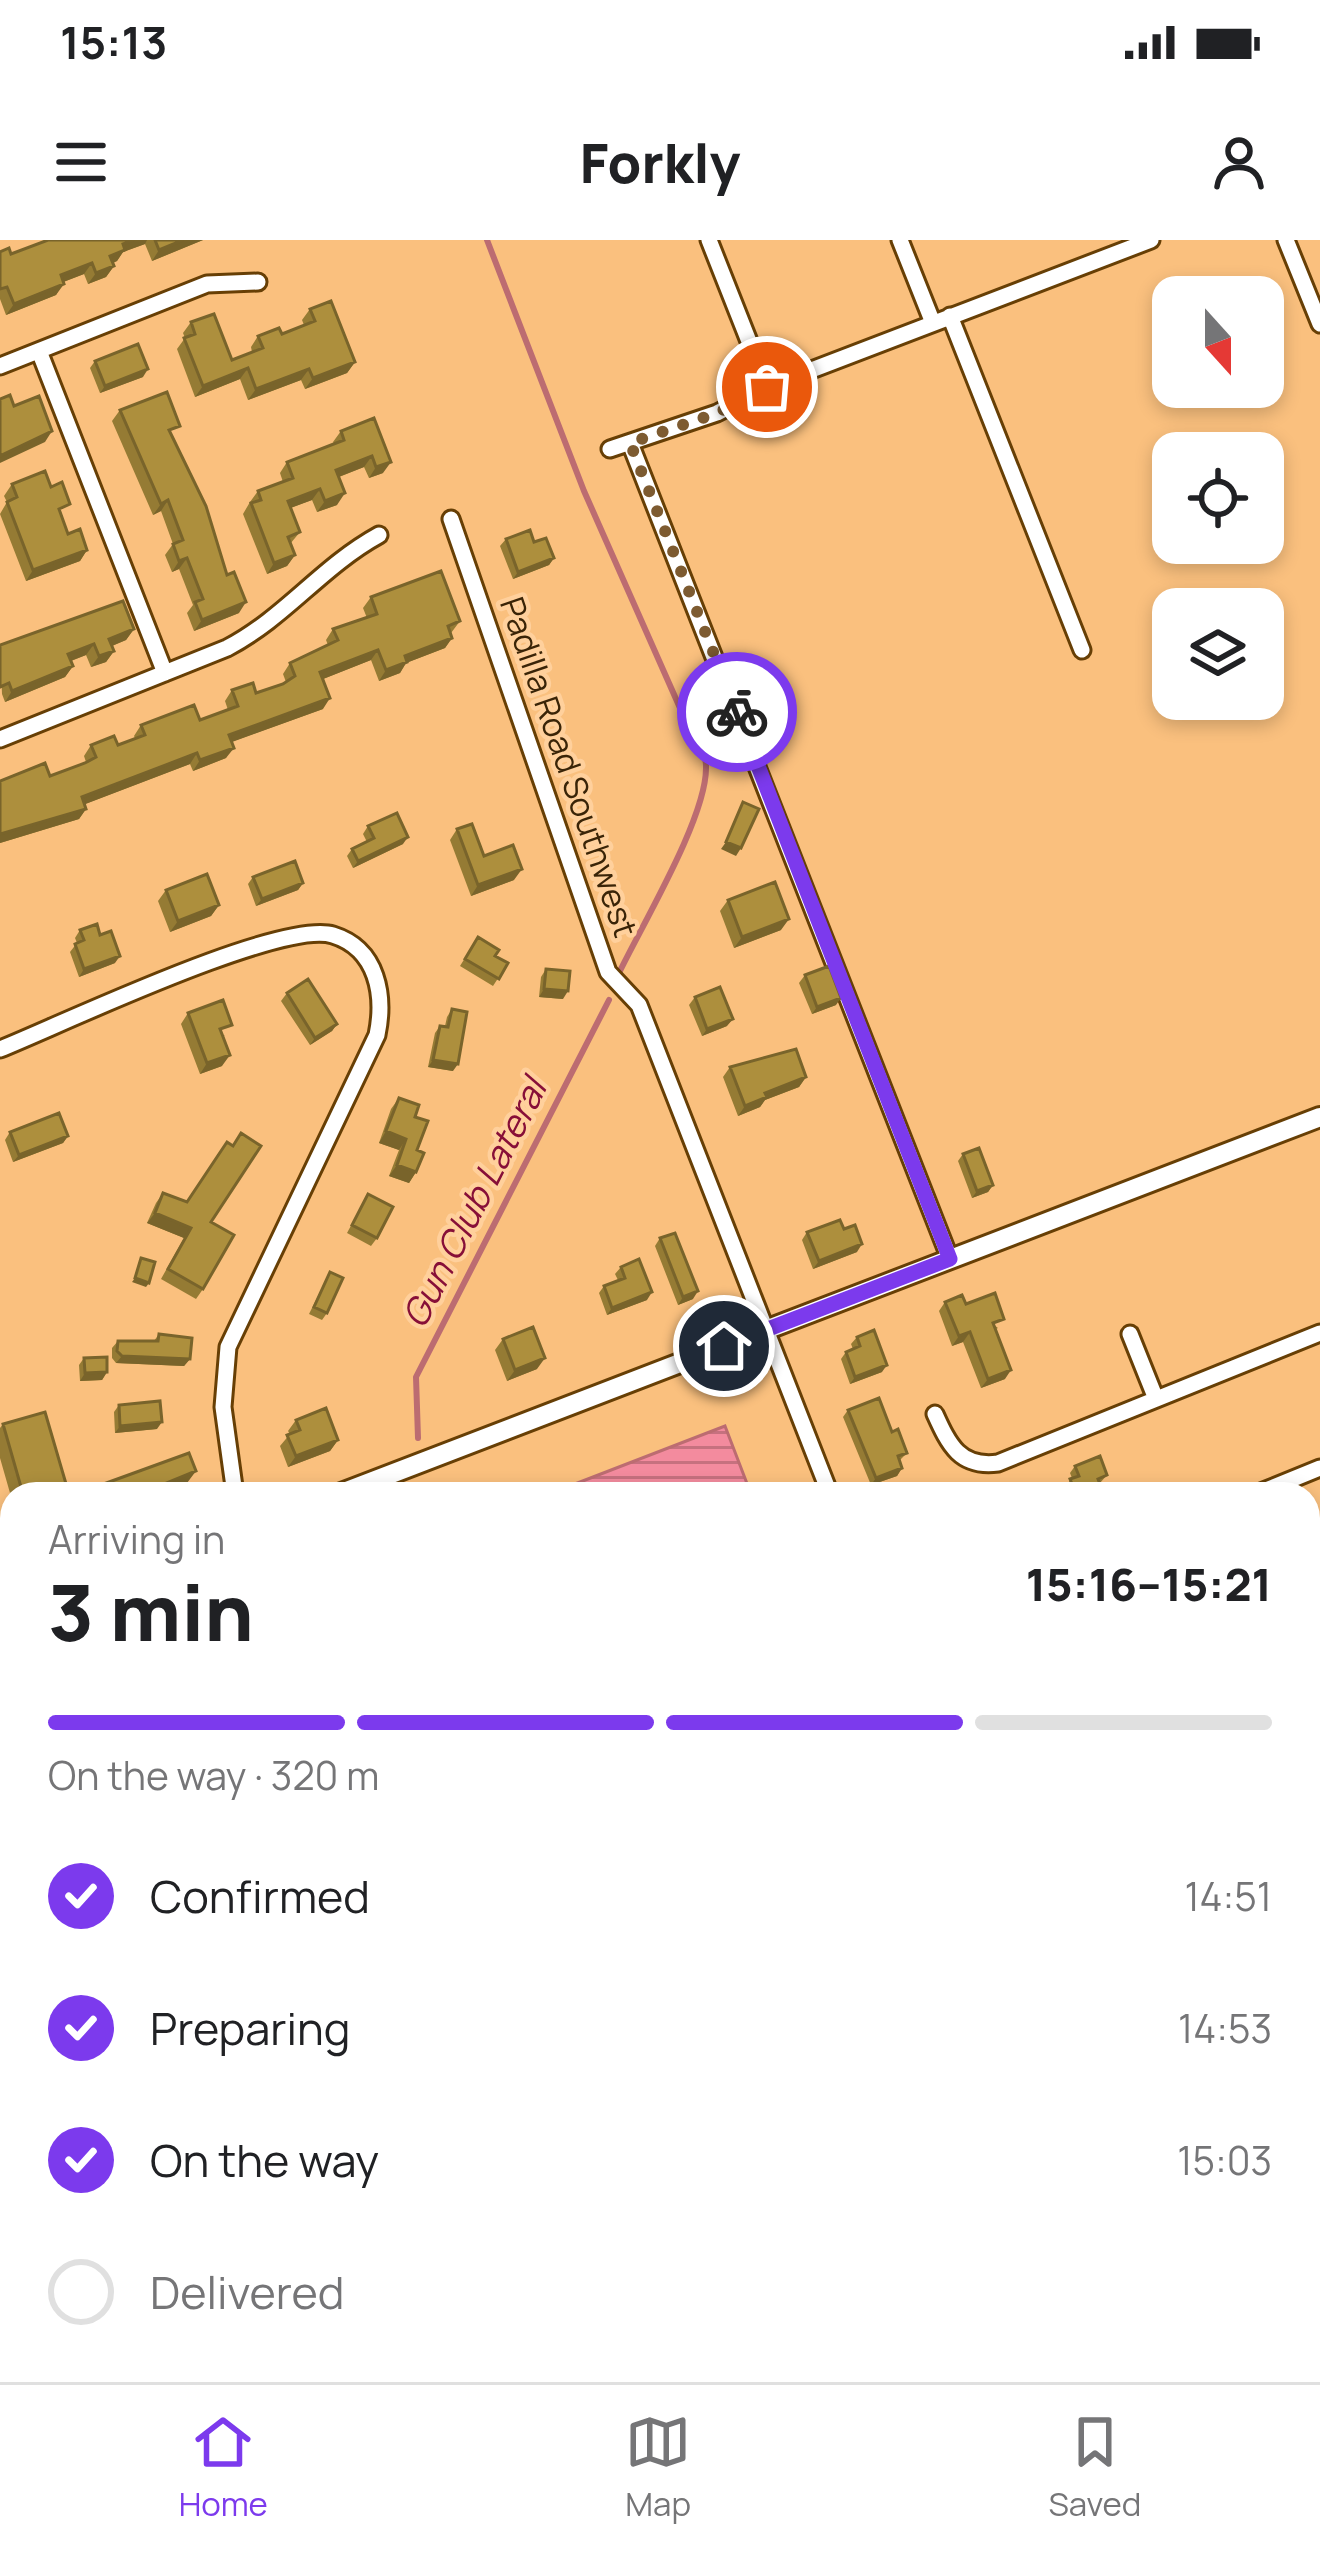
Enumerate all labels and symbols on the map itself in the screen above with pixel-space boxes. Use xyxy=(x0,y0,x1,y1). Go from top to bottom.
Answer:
north arrow xyxy=(1152,276,1284,408)
pin xyxy=(716,336,818,438)
street label: Padilla Road Southwest xyxy=(490,591,649,943)
courier xyxy=(677,652,797,772)
water label: Gun Club Lateral xyxy=(390,1066,559,1336)
pin xyxy=(673,1295,775,1397)

